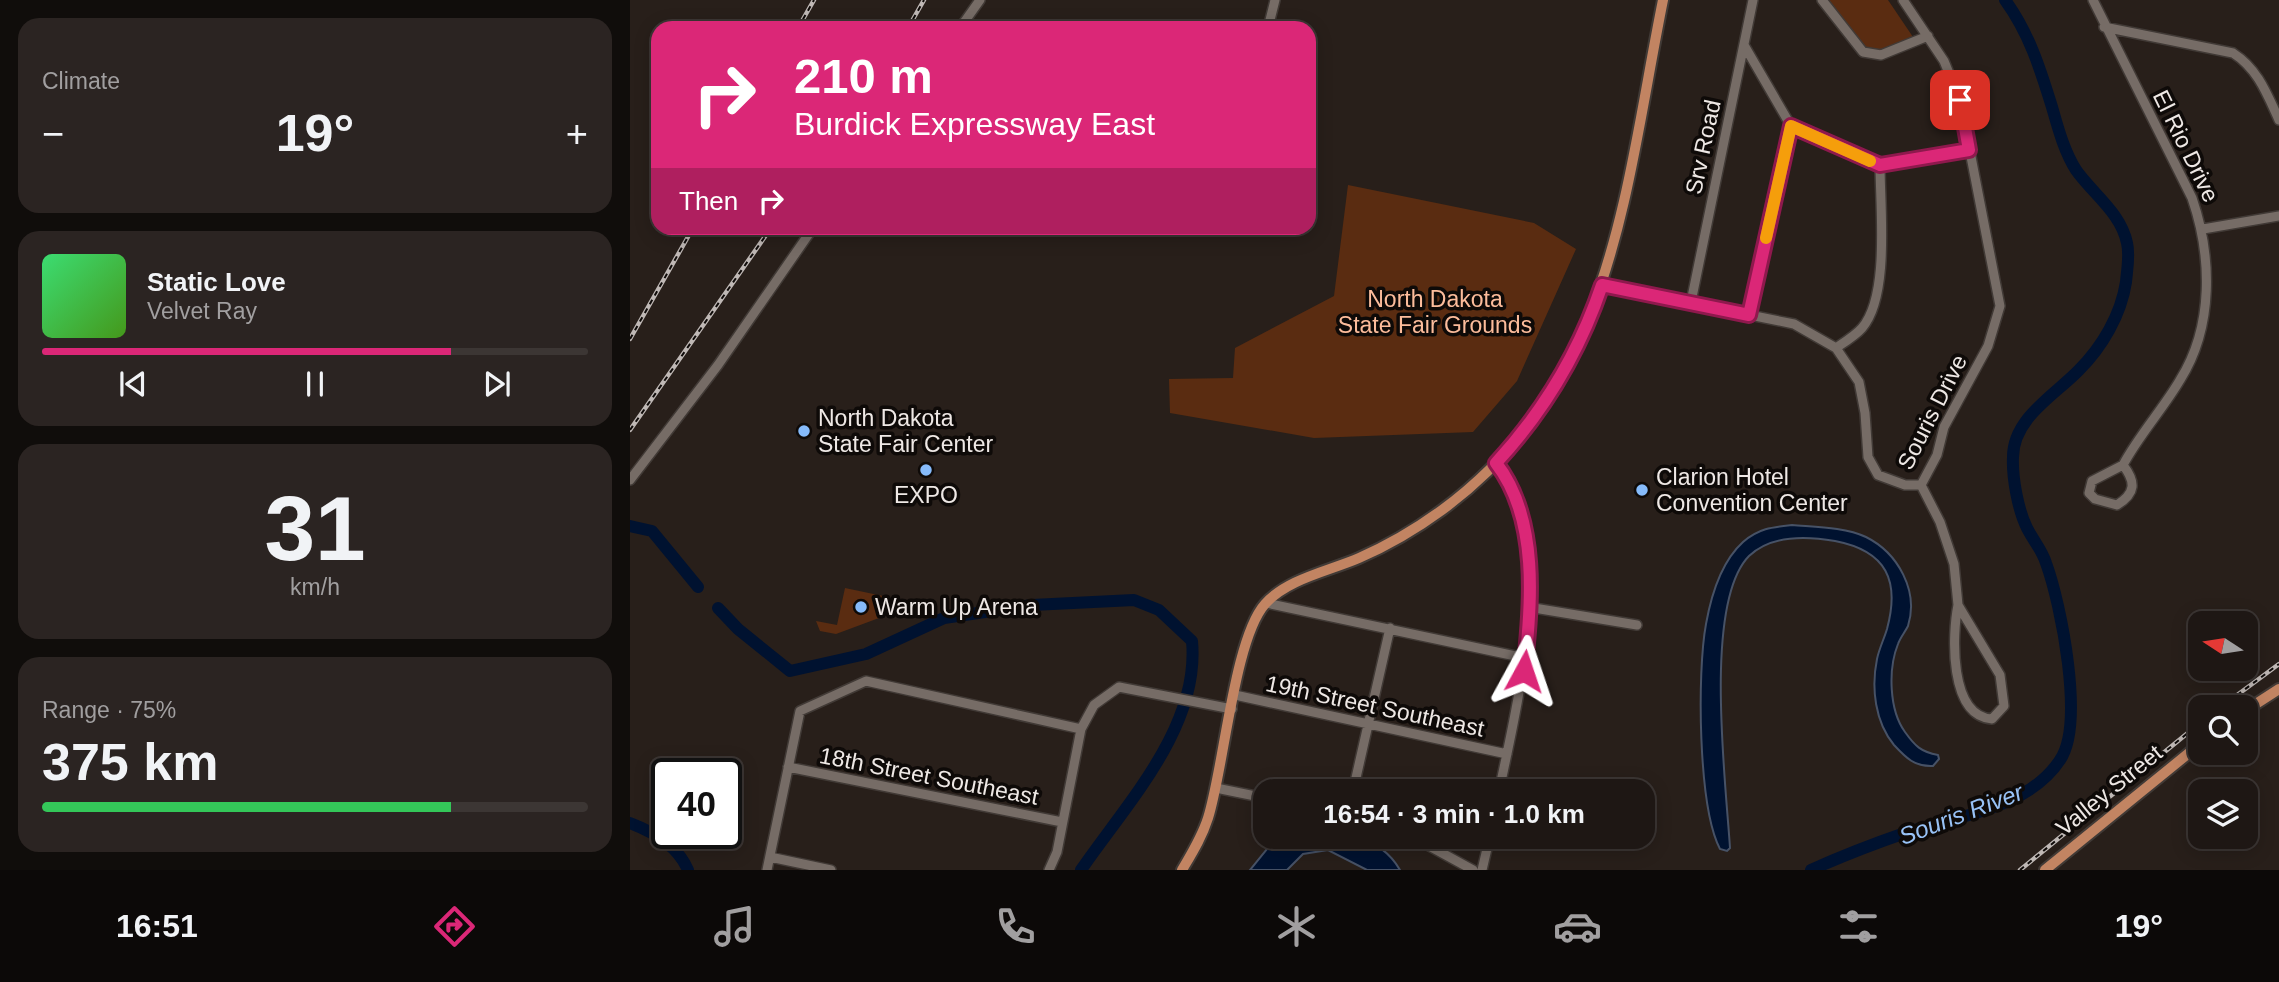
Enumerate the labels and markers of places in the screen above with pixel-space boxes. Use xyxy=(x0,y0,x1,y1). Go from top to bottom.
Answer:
pin xyxy=(1930,70,1990,130)
place label: North Dakota State Fair Center xyxy=(818,405,993,457)
marker: North Dakota State Fair Center xyxy=(796,423,812,439)
marker: EXPO xyxy=(918,462,934,478)
place label: Clarion Hotel Convention Center xyxy=(1656,464,1848,516)
place label: EXPO xyxy=(894,482,958,508)
marker: Clarion Hotel Convention Center xyxy=(1634,482,1650,498)
place label: Warm Up Arena xyxy=(875,594,1038,620)
marker: Warm Up Arena xyxy=(853,599,869,615)

